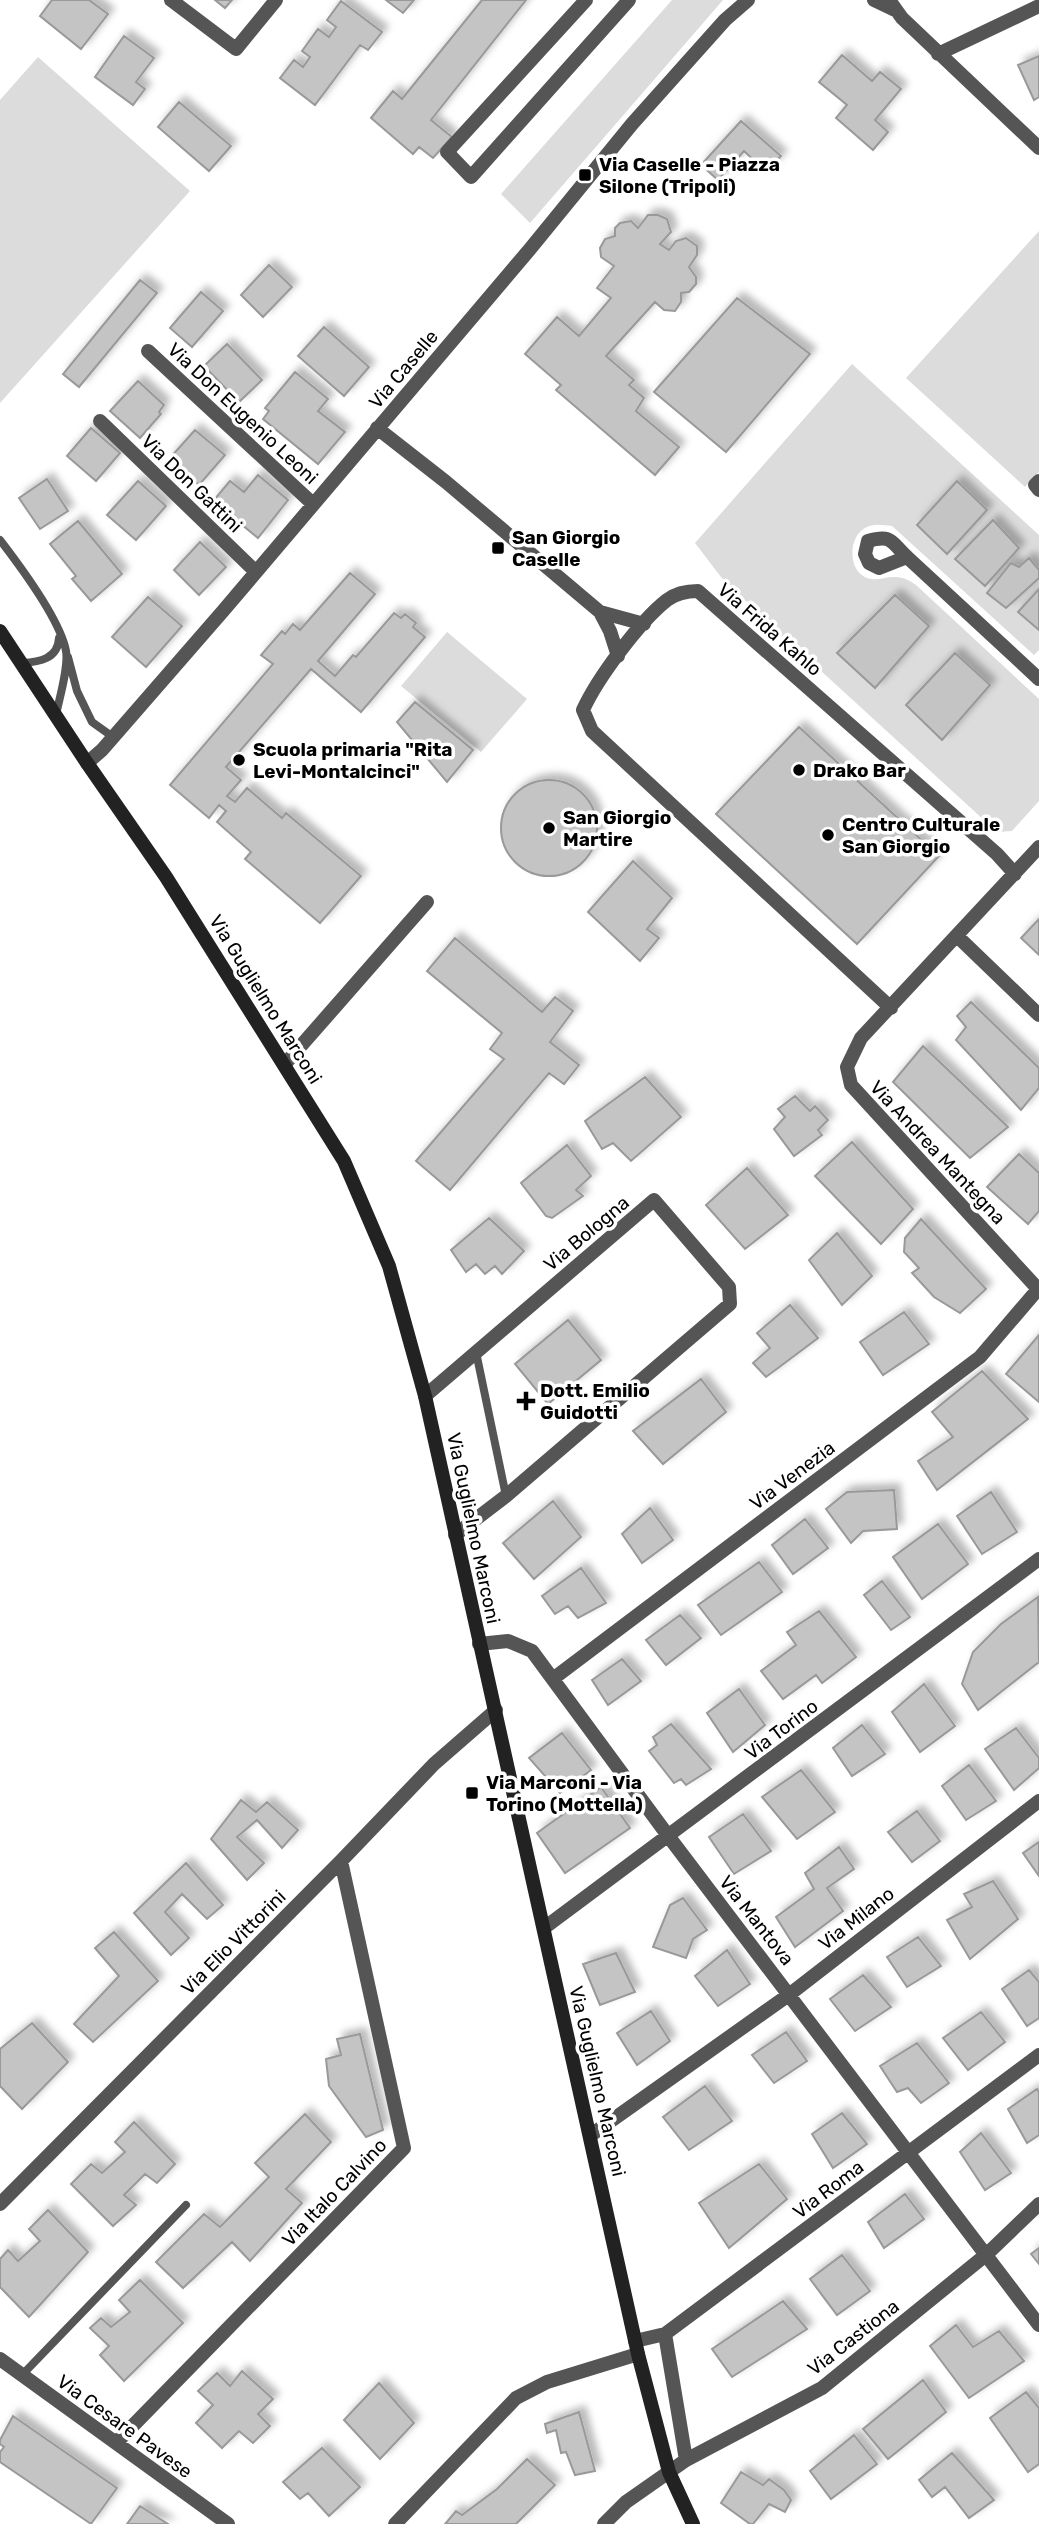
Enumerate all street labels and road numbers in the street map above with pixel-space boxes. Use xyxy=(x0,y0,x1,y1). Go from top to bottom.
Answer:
street label: Via Caselle xyxy=(364,325,443,413)
street label: Via Don Eugenio Leoni xyxy=(163,338,323,489)
street label: Via Don Gattini xyxy=(136,430,247,537)
street label: Via Frida Kahlo xyxy=(713,578,826,681)
street label: Via Guglielmo Marconi xyxy=(204,911,327,1088)
street label: Via Andrea Mantegna xyxy=(865,1076,1010,1229)
street label: Via Bologna xyxy=(539,1191,634,1276)
street label: Via Guglielmo Marconi xyxy=(442,1430,505,1626)
street label: Via Venezia xyxy=(745,1436,839,1515)
street label: Via Torino xyxy=(740,1694,823,1764)
street label: Via Mantova xyxy=(714,1871,799,1970)
street label: Via Milano xyxy=(814,1882,899,1955)
street label: Via Elio Vittorini xyxy=(176,1885,290,1999)
street label: Via Guglielmo Marconi xyxy=(564,1984,631,2179)
street label: Via Italo Calvino xyxy=(277,2134,392,2251)
street label: Via Roma xyxy=(788,2155,868,2223)
street label: Via Castiona xyxy=(803,2295,904,2380)
street label: Via Cesare Pavese xyxy=(53,2370,197,2483)

